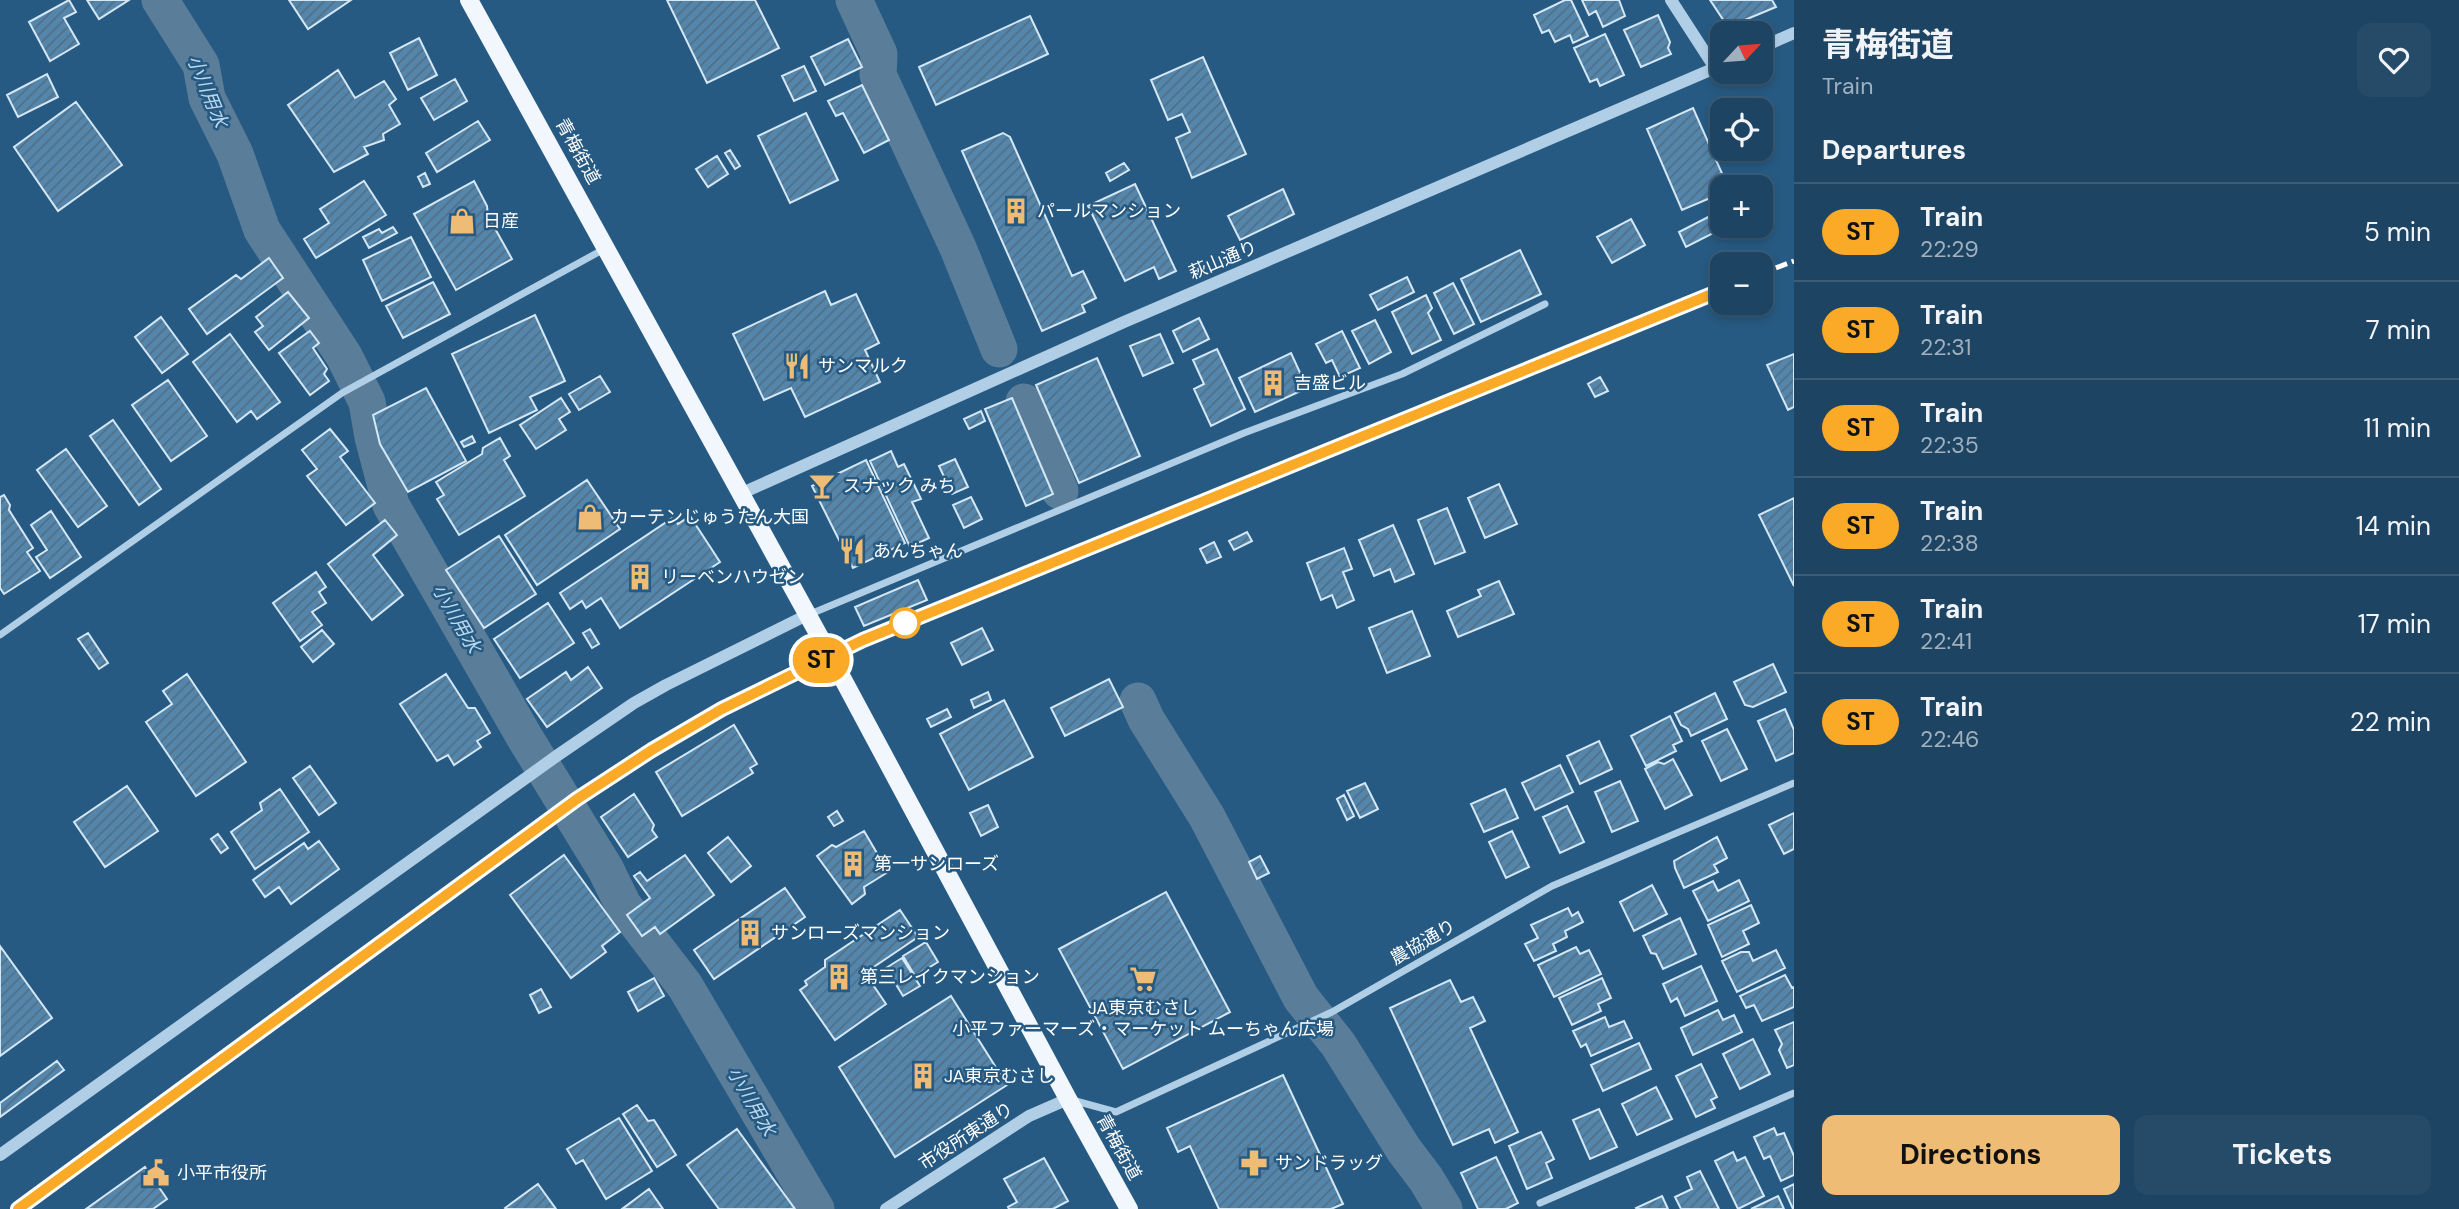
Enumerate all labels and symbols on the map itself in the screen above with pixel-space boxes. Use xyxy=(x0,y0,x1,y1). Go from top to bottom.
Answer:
north arrow xyxy=(1710,21,1773,84)
water label: 小川用水 xyxy=(182,51,234,133)
street label: 青梅街道 xyxy=(550,114,606,188)
building icon: パールマンション xyxy=(1001,196,1031,226)
place label: パールマンション xyxy=(1037,199,1181,223)
shop icon: 日産 xyxy=(447,206,477,236)
place label: 日産 xyxy=(483,209,519,233)
street label: 萩山通り xyxy=(1185,235,1261,285)
restaurant icon: サンマルク xyxy=(782,351,812,381)
place label: サンマルク xyxy=(818,354,908,378)
building icon: 吉盛ビル xyxy=(1258,368,1288,398)
place label: 吉盛ビル xyxy=(1294,371,1366,395)
bar icon: スナック みち xyxy=(807,471,837,501)
place label: スナック みち xyxy=(843,474,956,498)
shop icon: カーテンじゅうたん大国 xyxy=(575,502,605,532)
place label: カーテンじゅうたん大国 xyxy=(611,505,809,529)
restaurant icon: あんちゃん xyxy=(837,536,867,566)
place label: あんちゃん xyxy=(873,539,963,563)
building icon: リーベンハウゼン xyxy=(625,562,655,592)
place label: リーベンハウゼン xyxy=(661,565,805,589)
water label: 小川用水 xyxy=(427,579,487,659)
unlabelled marker xyxy=(890,608,920,638)
line badge: ST xyxy=(790,637,852,683)
building icon: 第一サンローズ xyxy=(838,849,868,879)
place label: 第一サンローズ xyxy=(874,852,999,876)
street label: 農協通り xyxy=(1386,914,1460,970)
building icon: サンローズマンション xyxy=(735,918,765,948)
place label: サンローズマンション xyxy=(771,921,950,945)
building icon: 第三レイクマンション xyxy=(824,962,854,992)
supermarket icon: JA東京むさし 小平ファーマーズ・マーケット ムーちゃん広場 xyxy=(1128,964,1158,994)
place label: 第三レイクマンション xyxy=(860,965,1040,989)
place label: JA東京むさし 小平ファーマーズ・マーケット ムーちゃん広場 xyxy=(952,996,1334,1041)
building icon: JA東京むさし xyxy=(908,1061,938,1091)
water label: 小川用水 xyxy=(722,1062,782,1142)
place label: JA東京むさし xyxy=(944,1064,1054,1088)
street label: 市役所東通り xyxy=(914,1097,1018,1175)
street label: 青梅街道 xyxy=(1091,1110,1147,1184)
pharmacy icon: サンドラッグ xyxy=(1239,1148,1269,1178)
place label: サンドラッグ xyxy=(1275,1151,1383,1175)
public building icon: 小平市役所 xyxy=(141,1158,171,1188)
place label: 小平市役所 xyxy=(177,1161,267,1185)

